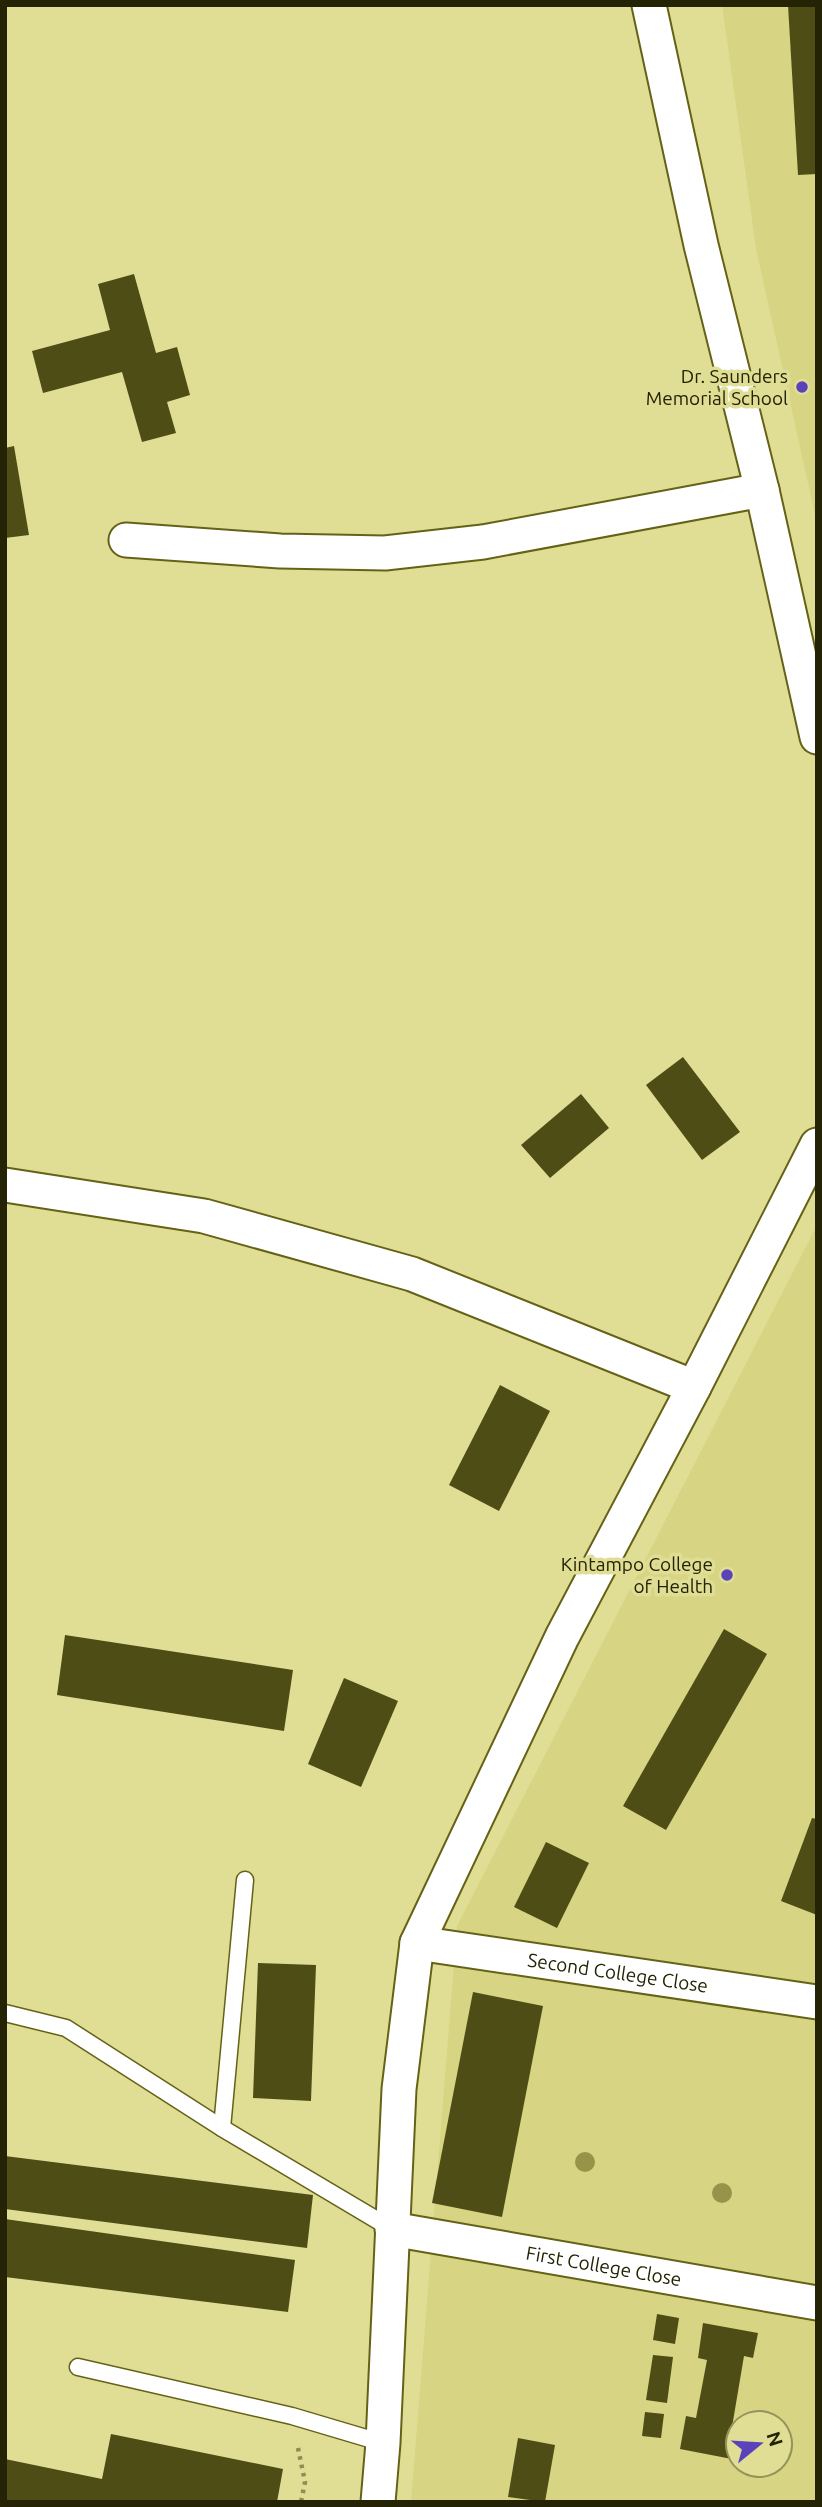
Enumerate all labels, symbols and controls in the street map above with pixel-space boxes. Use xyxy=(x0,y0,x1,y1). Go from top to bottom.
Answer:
place label: Dr. Saunders Memorial School xyxy=(646,365,788,409)
marker: Dr. Saunders Memorial School xyxy=(794,379,810,395)
place label: Kintampo College of Health xyxy=(561,1553,713,1597)
marker: Kintampo College of Health xyxy=(719,1567,735,1583)
street label: Second College Close xyxy=(526,1948,710,1997)
street label: First College Close xyxy=(524,2242,683,2290)
north arrow xyxy=(724,2409,794,2479)
text: N xyxy=(763,2429,788,2449)

